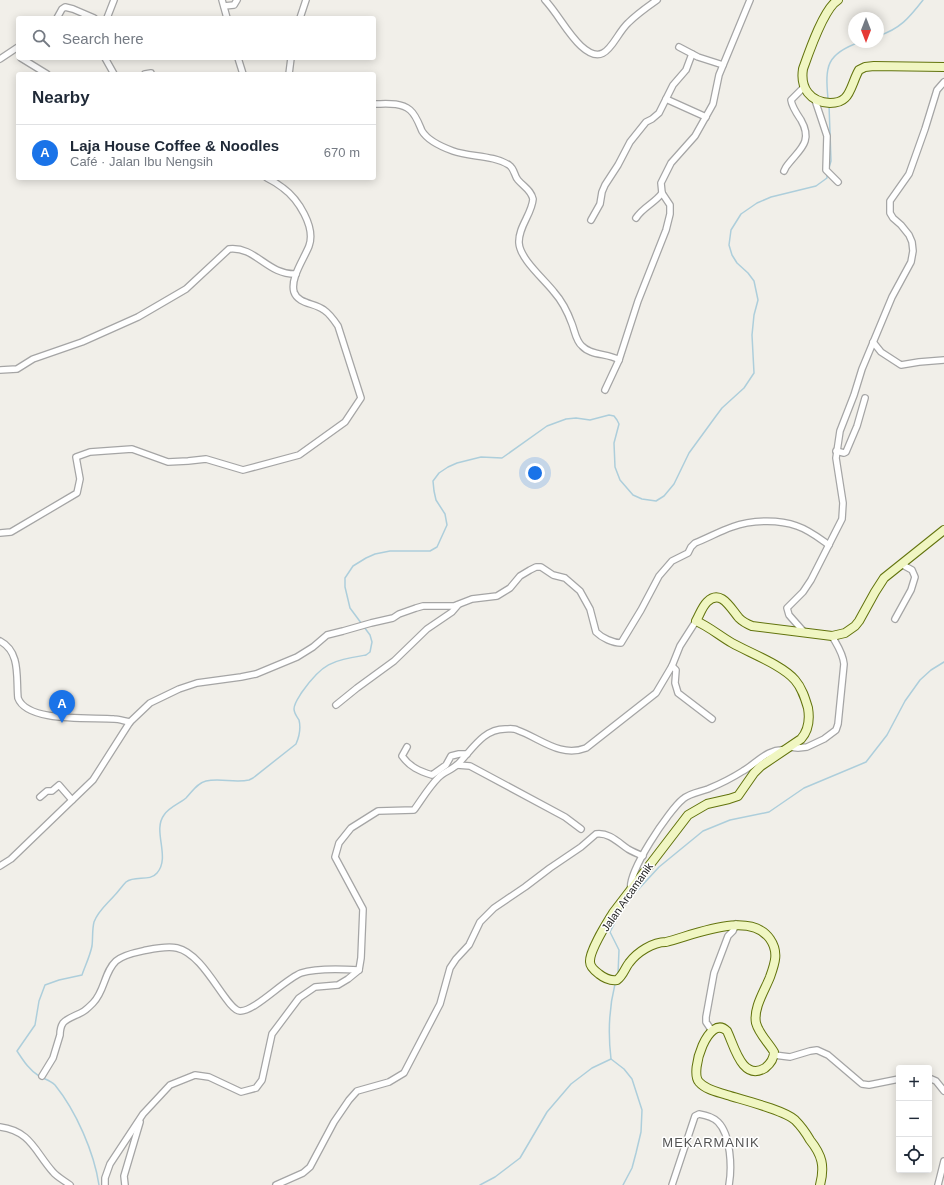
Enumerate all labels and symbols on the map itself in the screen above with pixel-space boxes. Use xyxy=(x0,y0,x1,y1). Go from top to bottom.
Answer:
north arrow xyxy=(848,12,884,48)
your location xyxy=(525,463,545,483)
pin: A xyxy=(49,690,75,723)
street label: Jalan Arcamanik xyxy=(599,860,655,934)
district label: MEKARMANIK xyxy=(662,1135,760,1150)

